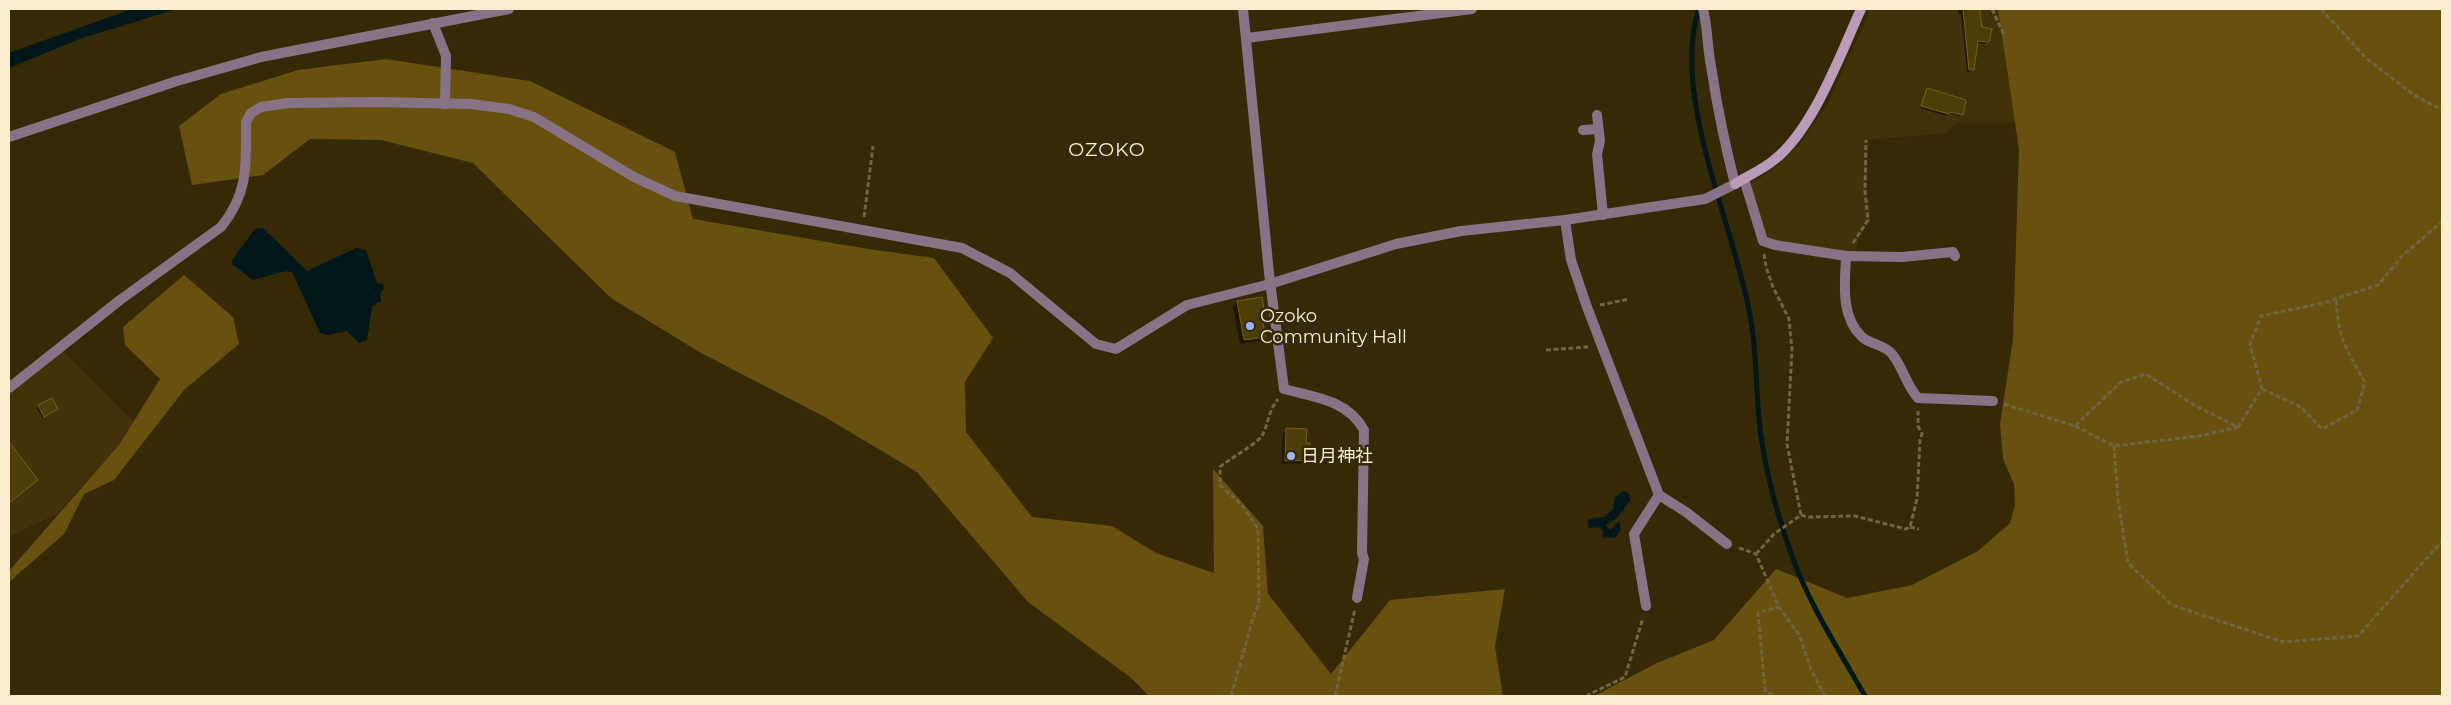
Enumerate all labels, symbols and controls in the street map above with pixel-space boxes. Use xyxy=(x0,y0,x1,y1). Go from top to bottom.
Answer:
district label: OZOKO xyxy=(1068,138,1146,161)
place label: Ozoko Community Hall xyxy=(1260,305,1407,348)
marker: Ozoko Community Hall xyxy=(1244,320,1256,332)
place label: 日月神社 xyxy=(1301,445,1373,467)
marker: 日月神社 xyxy=(1285,450,1297,462)

